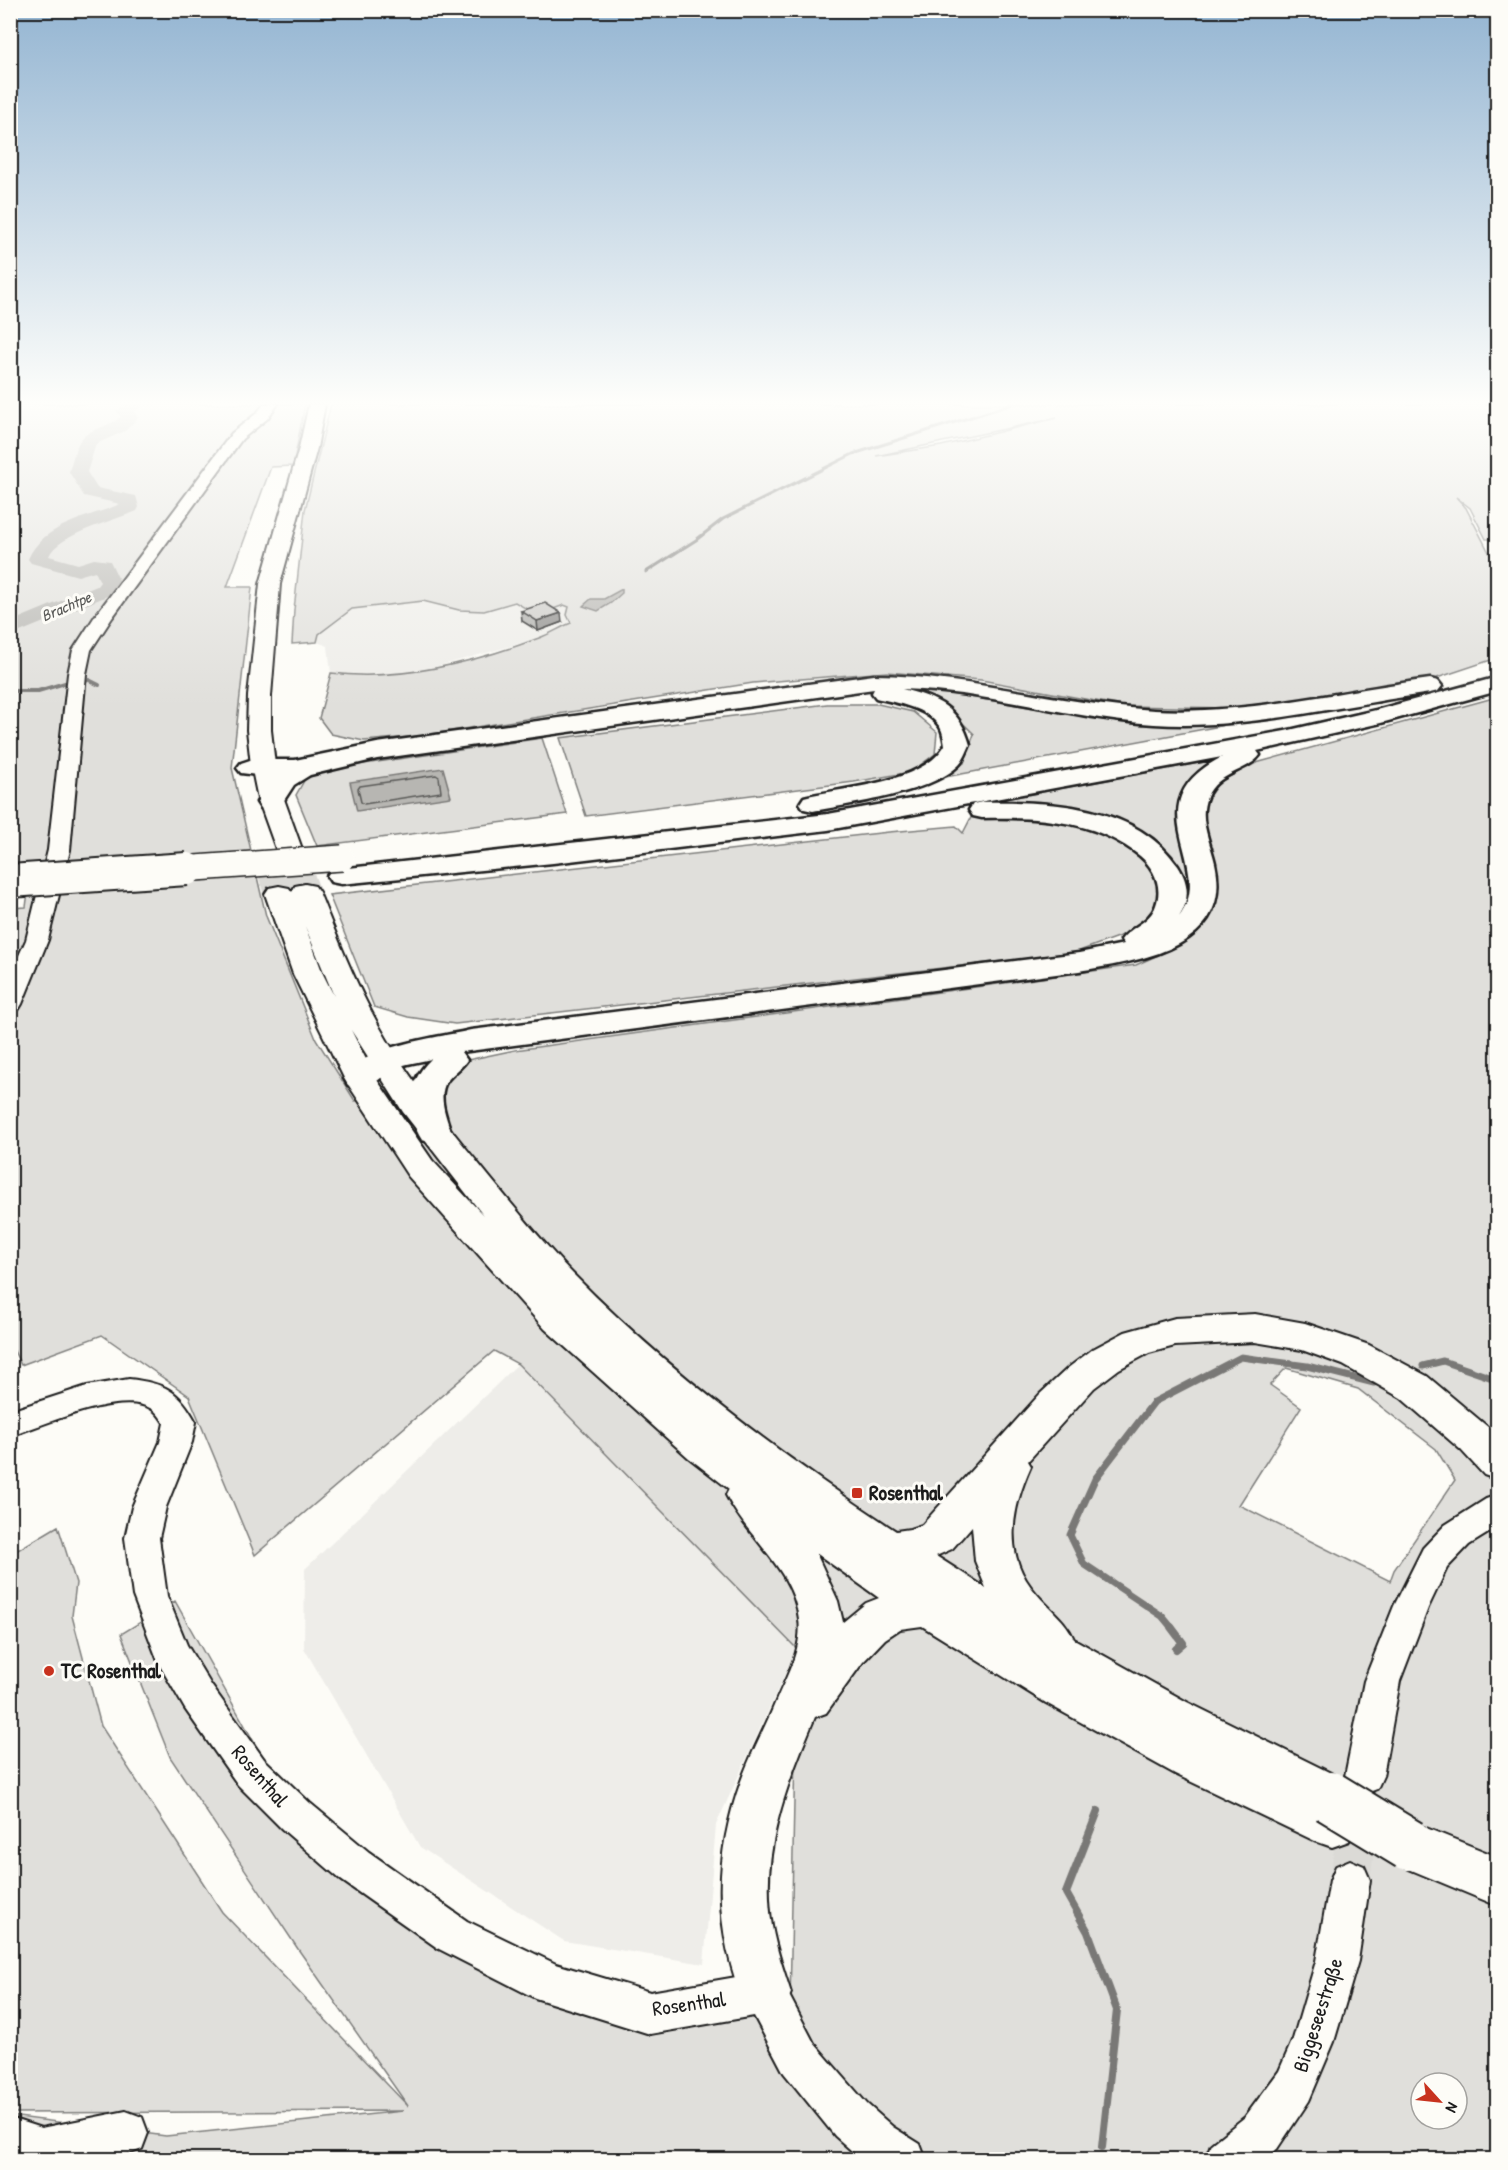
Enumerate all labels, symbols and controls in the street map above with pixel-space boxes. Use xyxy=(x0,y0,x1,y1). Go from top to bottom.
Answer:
water label: Brachtpe xyxy=(38,585,95,626)
place label: Rosenthal xyxy=(869,1478,943,1507)
marker: Rosenthal xyxy=(850,1486,864,1500)
place label: TC Rosenthal xyxy=(60,1656,161,1685)
marker: TC Rosenthal xyxy=(42,1664,56,1678)
street label: Rosenthal xyxy=(225,1738,296,1813)
street label: Biggeseestraße xyxy=(1285,1954,1350,2076)
street label: Rosenthal xyxy=(650,1984,728,2023)
north arrow xyxy=(1409,2071,1469,2131)
text: N xyxy=(1440,2099,1464,2117)

